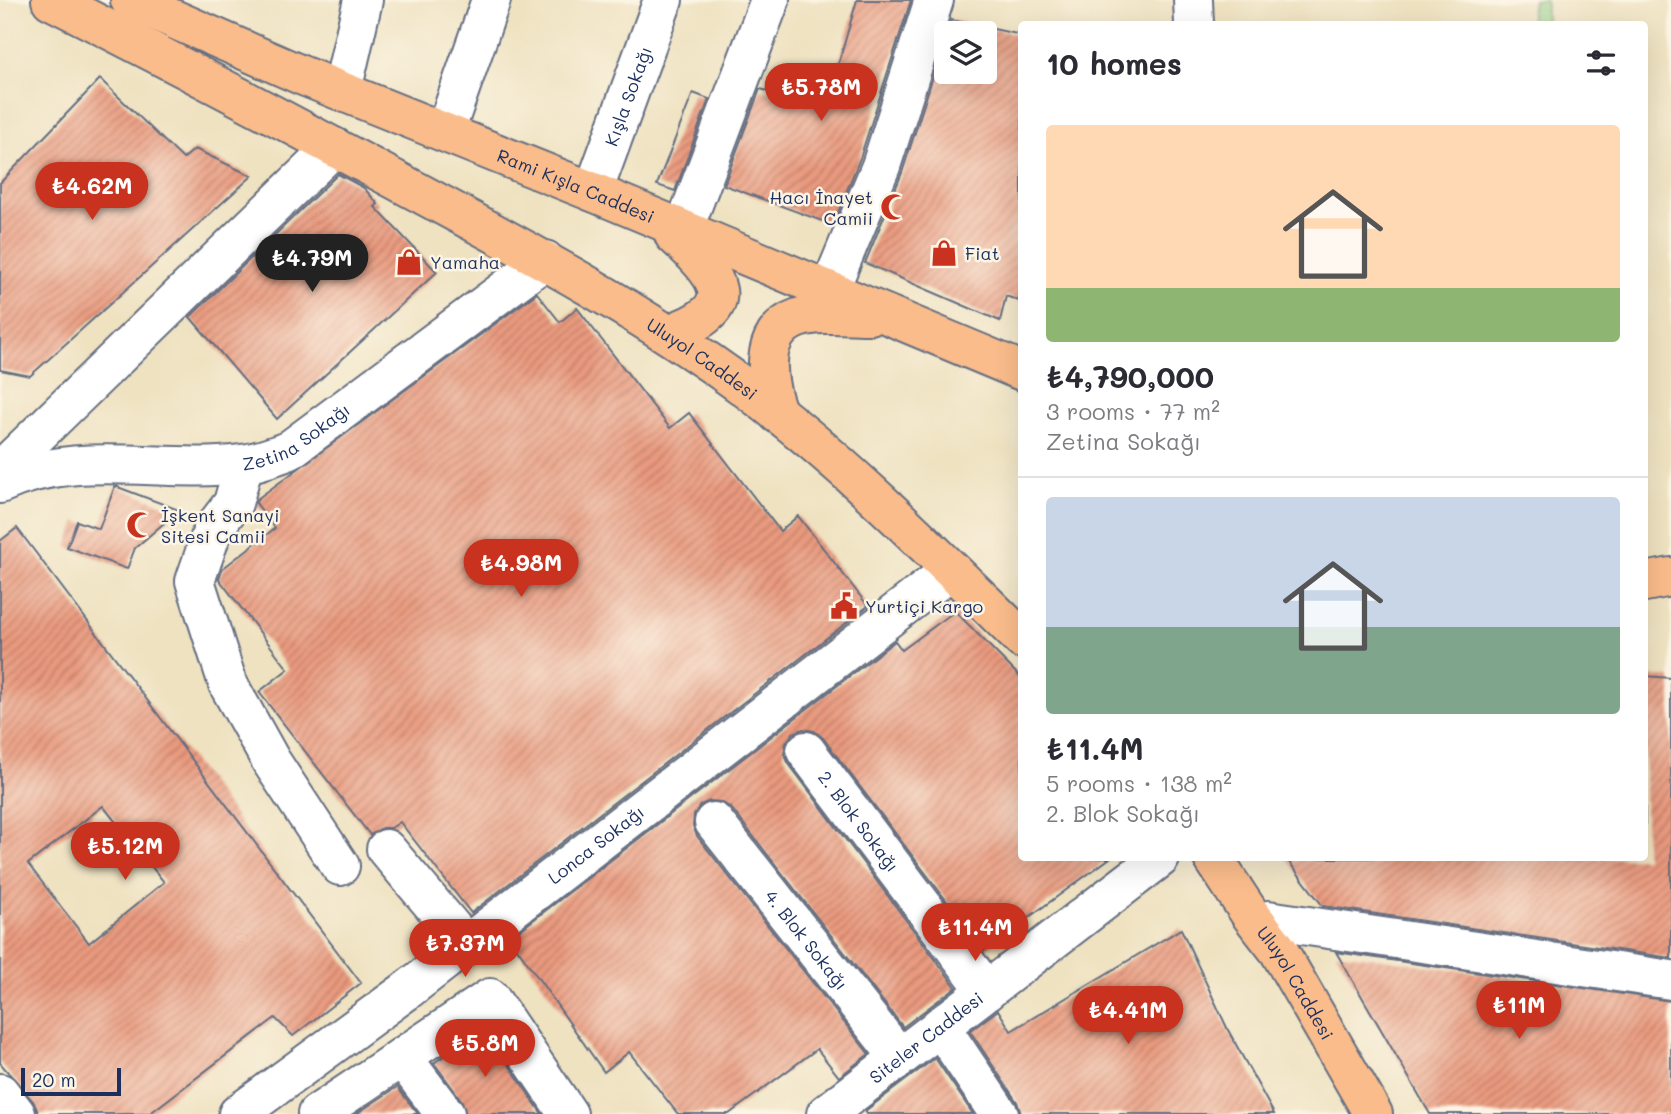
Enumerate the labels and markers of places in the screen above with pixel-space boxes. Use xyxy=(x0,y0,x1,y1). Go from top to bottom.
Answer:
pin: ₺5.78M xyxy=(764,64,878,123)
pin: ₺4.62M xyxy=(35,162,149,222)
place label: Hacı İnayet Camii xyxy=(769,185,873,230)
mosque icon: Hacı İnayet Camii xyxy=(879,192,909,222)
pin: ₺4.79M xyxy=(255,234,369,294)
shop icon: Fiat xyxy=(929,238,959,268)
place label: Fiat xyxy=(965,241,1000,265)
shop icon: Yamaha xyxy=(394,247,424,277)
place label: Yamaha xyxy=(430,250,500,274)
place label: İşkent Sanayi Sitesi Camii xyxy=(161,503,279,548)
mosque icon: İşkent Sanayi Sitesi Camii xyxy=(125,510,155,540)
pin: ₺4.98M xyxy=(464,540,578,599)
public building icon: Yurtiçi Kargo xyxy=(829,591,859,621)
place label: Yurtiçi Kargo xyxy=(865,594,984,618)
pin: ₺5.12M xyxy=(68,822,182,882)
pin: ₺11.4M xyxy=(918,904,1032,963)
pin: ₺7.37M xyxy=(408,920,522,979)
pin: ₺11M xyxy=(1478,982,1560,1041)
pin: ₺4.41M xyxy=(1071,986,1185,1046)
pin: ₺5.8M xyxy=(436,1020,534,1079)

